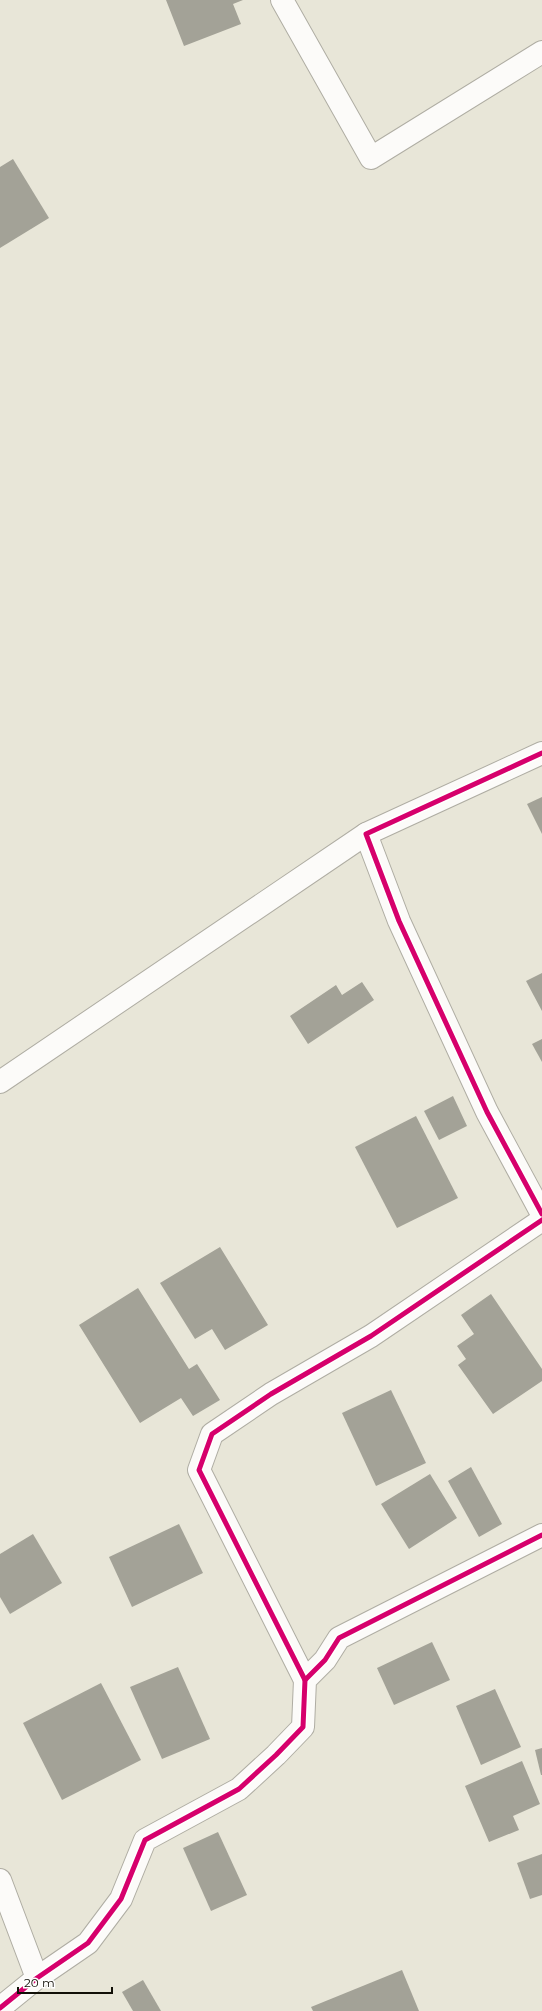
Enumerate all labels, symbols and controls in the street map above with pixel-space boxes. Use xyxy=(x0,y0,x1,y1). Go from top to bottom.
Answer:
scale bar xyxy=(18,1969,112,1995)
text: 20 m xyxy=(24,1975,55,1990)

